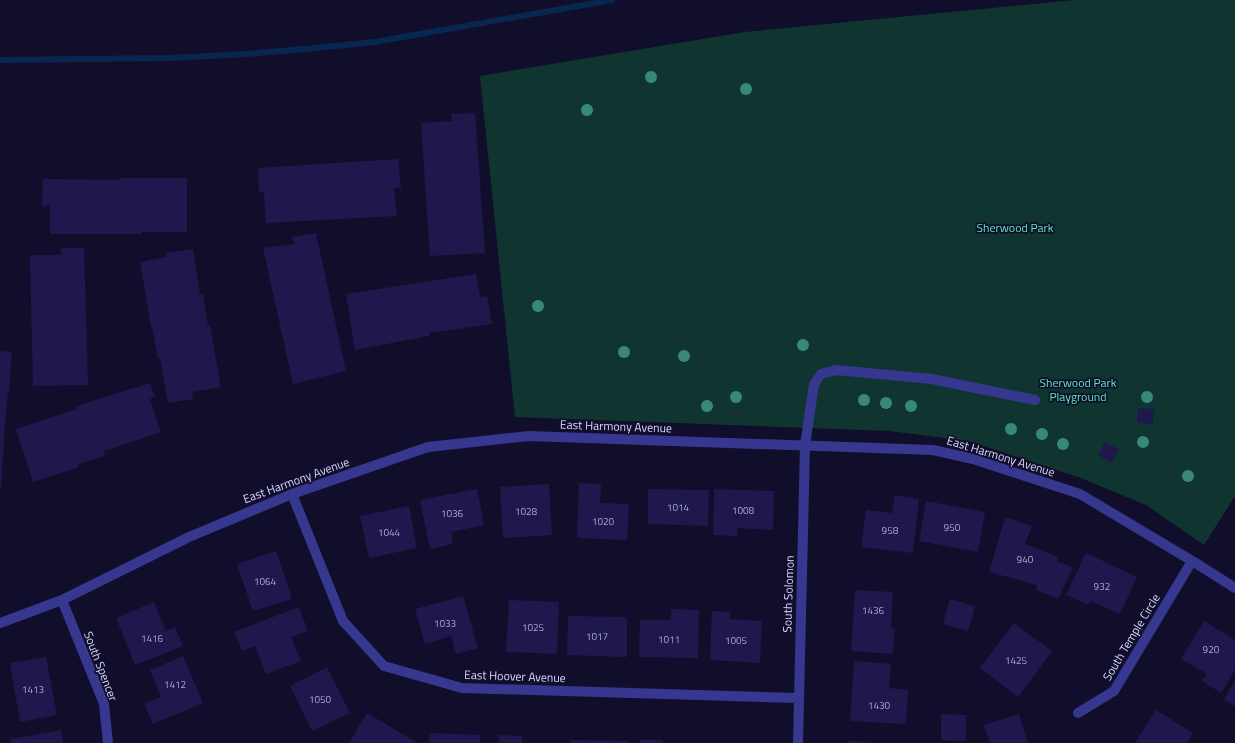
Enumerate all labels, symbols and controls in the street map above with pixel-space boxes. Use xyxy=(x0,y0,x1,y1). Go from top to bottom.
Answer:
park label: Sherwood Park xyxy=(977,218,1054,237)
park label: Sherwood Park Playground xyxy=(1040,373,1117,406)
street label: East Harmony Avenue xyxy=(560,415,672,437)
street label: East Harmony Avenue xyxy=(945,431,1057,481)
street label: East Harmony Avenue xyxy=(240,452,352,508)
house number: 1014 xyxy=(667,500,690,515)
house number: 1008 xyxy=(732,503,755,518)
house number: 1028 xyxy=(515,504,538,519)
house number: 1036 xyxy=(441,506,464,521)
house number: 1020 xyxy=(592,514,615,529)
house number: 950 xyxy=(944,520,961,535)
house number: 958 xyxy=(882,523,899,538)
house number: 1044 xyxy=(378,525,401,540)
house number: 940 xyxy=(1017,552,1034,567)
street label: South Solomon xyxy=(777,555,799,633)
house number: 1064 xyxy=(254,574,277,589)
house number: 932 xyxy=(1094,579,1110,594)
street label: South Temple Circle xyxy=(1097,590,1165,684)
house number: 1436 xyxy=(862,603,885,618)
house number: 1033 xyxy=(434,616,456,631)
house number: 1025 xyxy=(522,620,545,635)
street label: South Spencer xyxy=(79,628,123,704)
house number: 1017 xyxy=(586,629,608,644)
house number: 1416 xyxy=(141,631,164,646)
house number: 1011 xyxy=(658,632,680,647)
house number: 1005 xyxy=(725,633,748,648)
house number: 920 xyxy=(1203,642,1220,657)
house number: 1425 xyxy=(1005,653,1028,668)
street label: East Hoover Avenue xyxy=(464,665,566,687)
house number: 1412 xyxy=(164,677,186,692)
house number: 1413 xyxy=(22,682,44,697)
house number: 1050 xyxy=(309,692,332,707)
house number: 1430 xyxy=(868,698,891,713)

